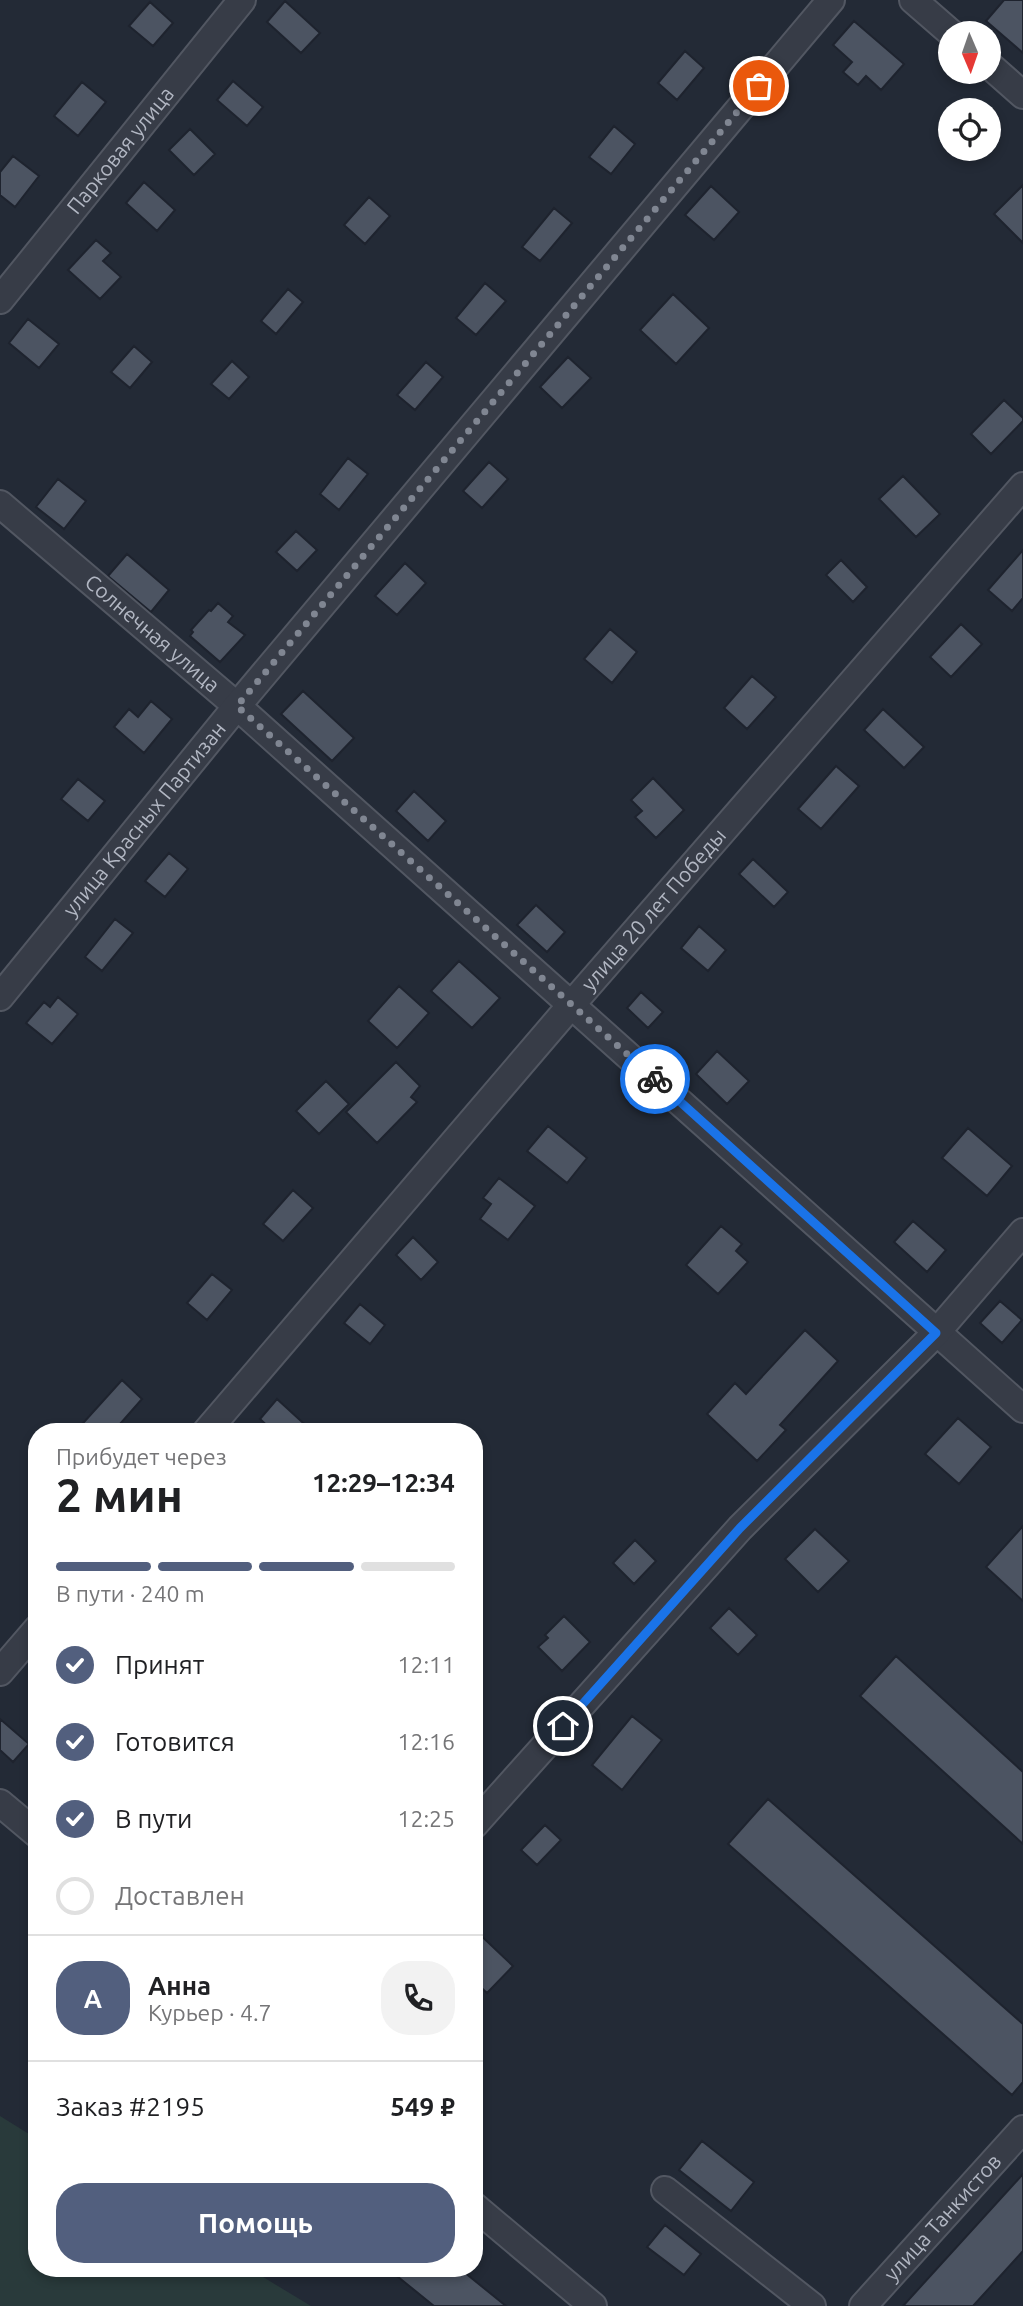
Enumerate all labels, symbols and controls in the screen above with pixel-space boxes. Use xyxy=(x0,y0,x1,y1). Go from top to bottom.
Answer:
north arrow xyxy=(938,21,1001,84)
map controls xyxy=(938,21,1001,161)
pin xyxy=(729,56,789,116)
icon: bag xyxy=(740,67,778,105)
street label: Парковая улица xyxy=(61,82,178,218)
button: locate xyxy=(938,98,1001,161)
street label: Солнечная улица xyxy=(81,569,225,697)
street label: улица Красных Партизан xyxy=(58,717,230,921)
street label: улица 20 лет Победы xyxy=(576,823,730,995)
courier xyxy=(620,1044,690,1114)
icon: bike xyxy=(636,1060,674,1098)
text: Прибудет через xyxy=(56,1444,227,1469)
text: 12:29–12:34 xyxy=(312,1468,455,1497)
text: 2 мин xyxy=(56,1469,183,1521)
text: В пути · 240 m xyxy=(56,1581,205,1606)
icon: check xyxy=(56,1646,94,1684)
text: Принят xyxy=(115,1650,204,1679)
text: 12:11 xyxy=(397,1652,455,1677)
pin xyxy=(533,1696,593,1756)
icon: home xyxy=(544,1707,582,1745)
icon: check xyxy=(56,1723,94,1761)
text: Готовится xyxy=(115,1727,235,1756)
text: 12:16 xyxy=(397,1729,455,1754)
icon: check xyxy=(56,1800,94,1838)
text: В пути xyxy=(115,1804,192,1833)
text: 12:25 xyxy=(397,1806,455,1831)
text: Доставлен xyxy=(115,1881,245,1910)
button: phone xyxy=(381,1961,455,2035)
text: Анна xyxy=(148,1971,211,2000)
text: А xyxy=(84,1984,102,2013)
text: Курьер · 4.7 xyxy=(148,2000,272,2025)
text: Заказ #2195 xyxy=(56,2092,205,2121)
text: 549 ₽ xyxy=(390,2092,455,2121)
street label: улица Танкистов xyxy=(879,2149,1006,2285)
button: Помощь xyxy=(56,2183,455,2263)

